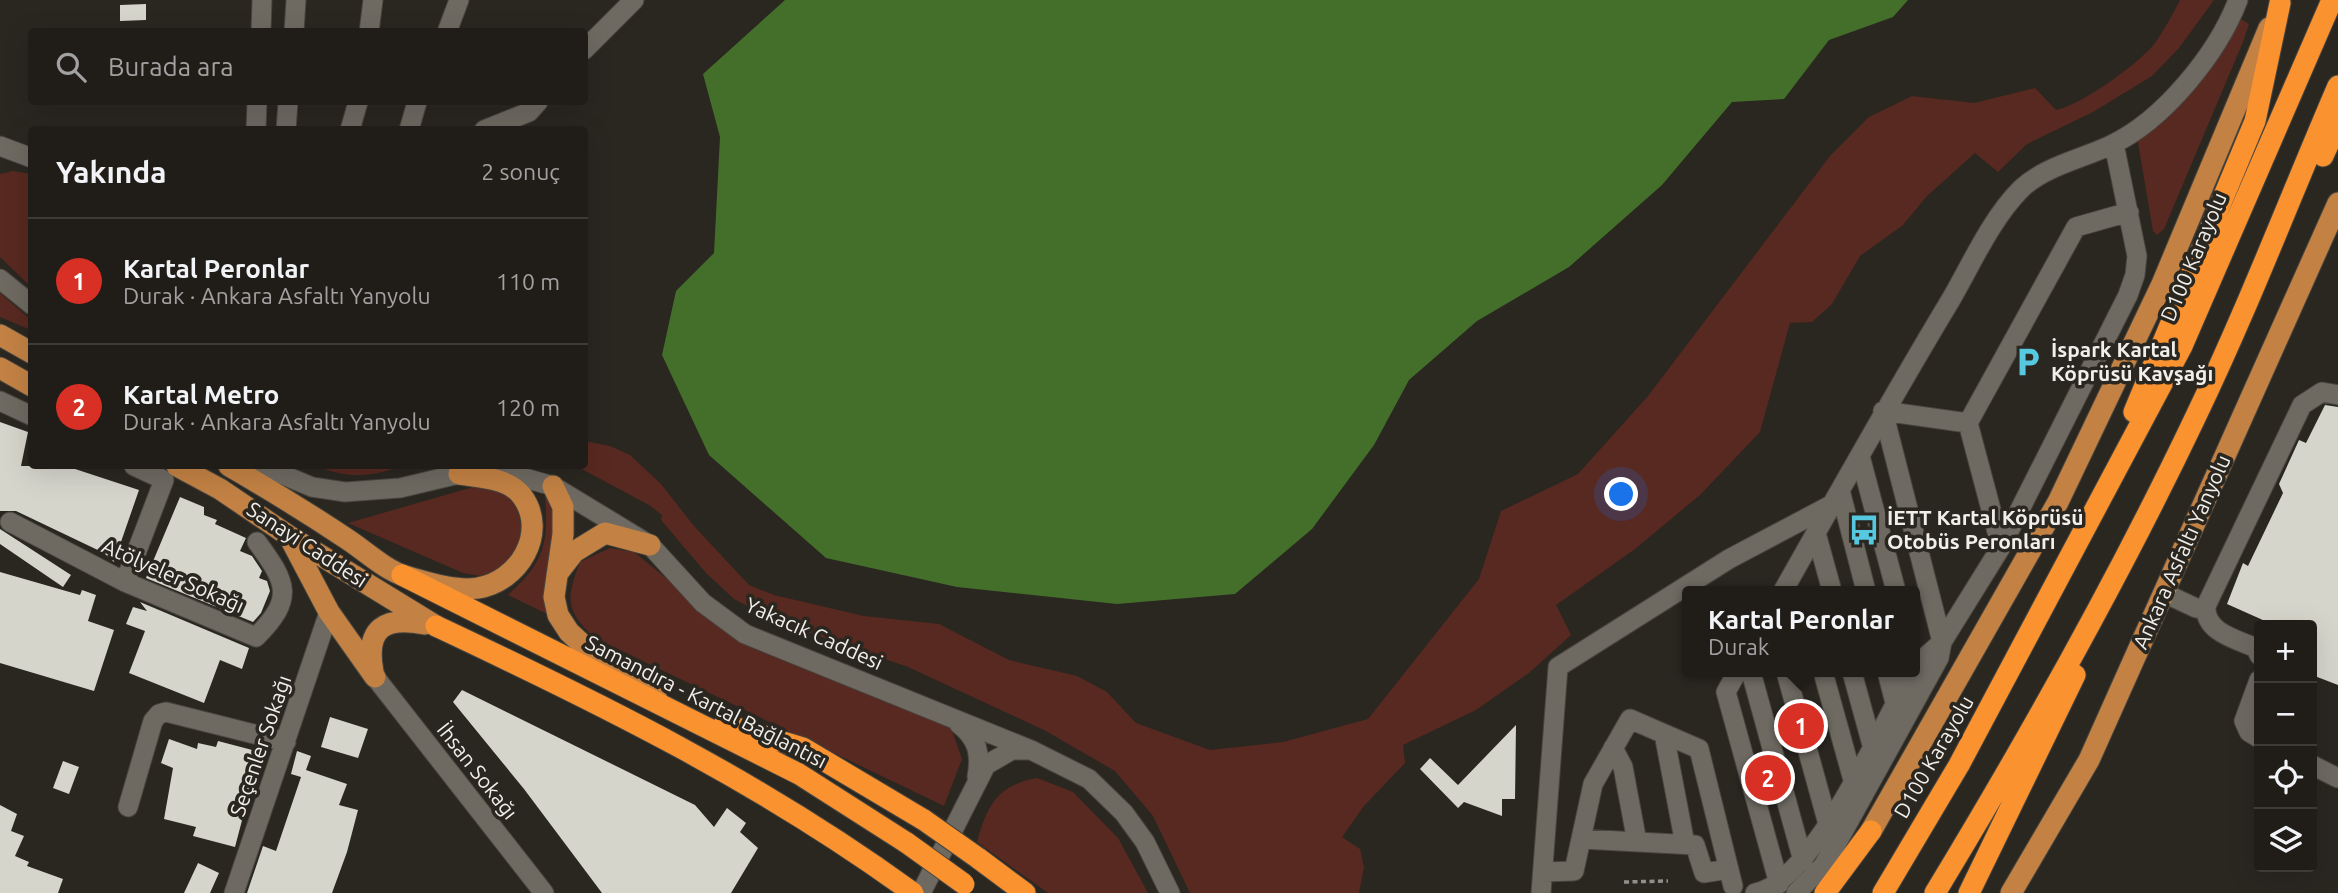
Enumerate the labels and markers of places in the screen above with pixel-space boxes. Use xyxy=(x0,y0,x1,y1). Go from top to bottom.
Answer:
place label: İspark Kartal Köprüsü Kavşağı xyxy=(2051,337,2213,385)
parking icon: İspark Kartal Köprüsü Kavşağı xyxy=(2011,345,2045,379)
place label: İETT Kartal Köprüsü Otobüs Peronları xyxy=(1887,505,2083,553)
bus stop icon: İETT Kartal Köprüsü Otobüs Peronları xyxy=(1847,513,1881,547)
pin: 1 xyxy=(1778,700,1824,752)
pin: 2 xyxy=(1745,752,1791,804)

